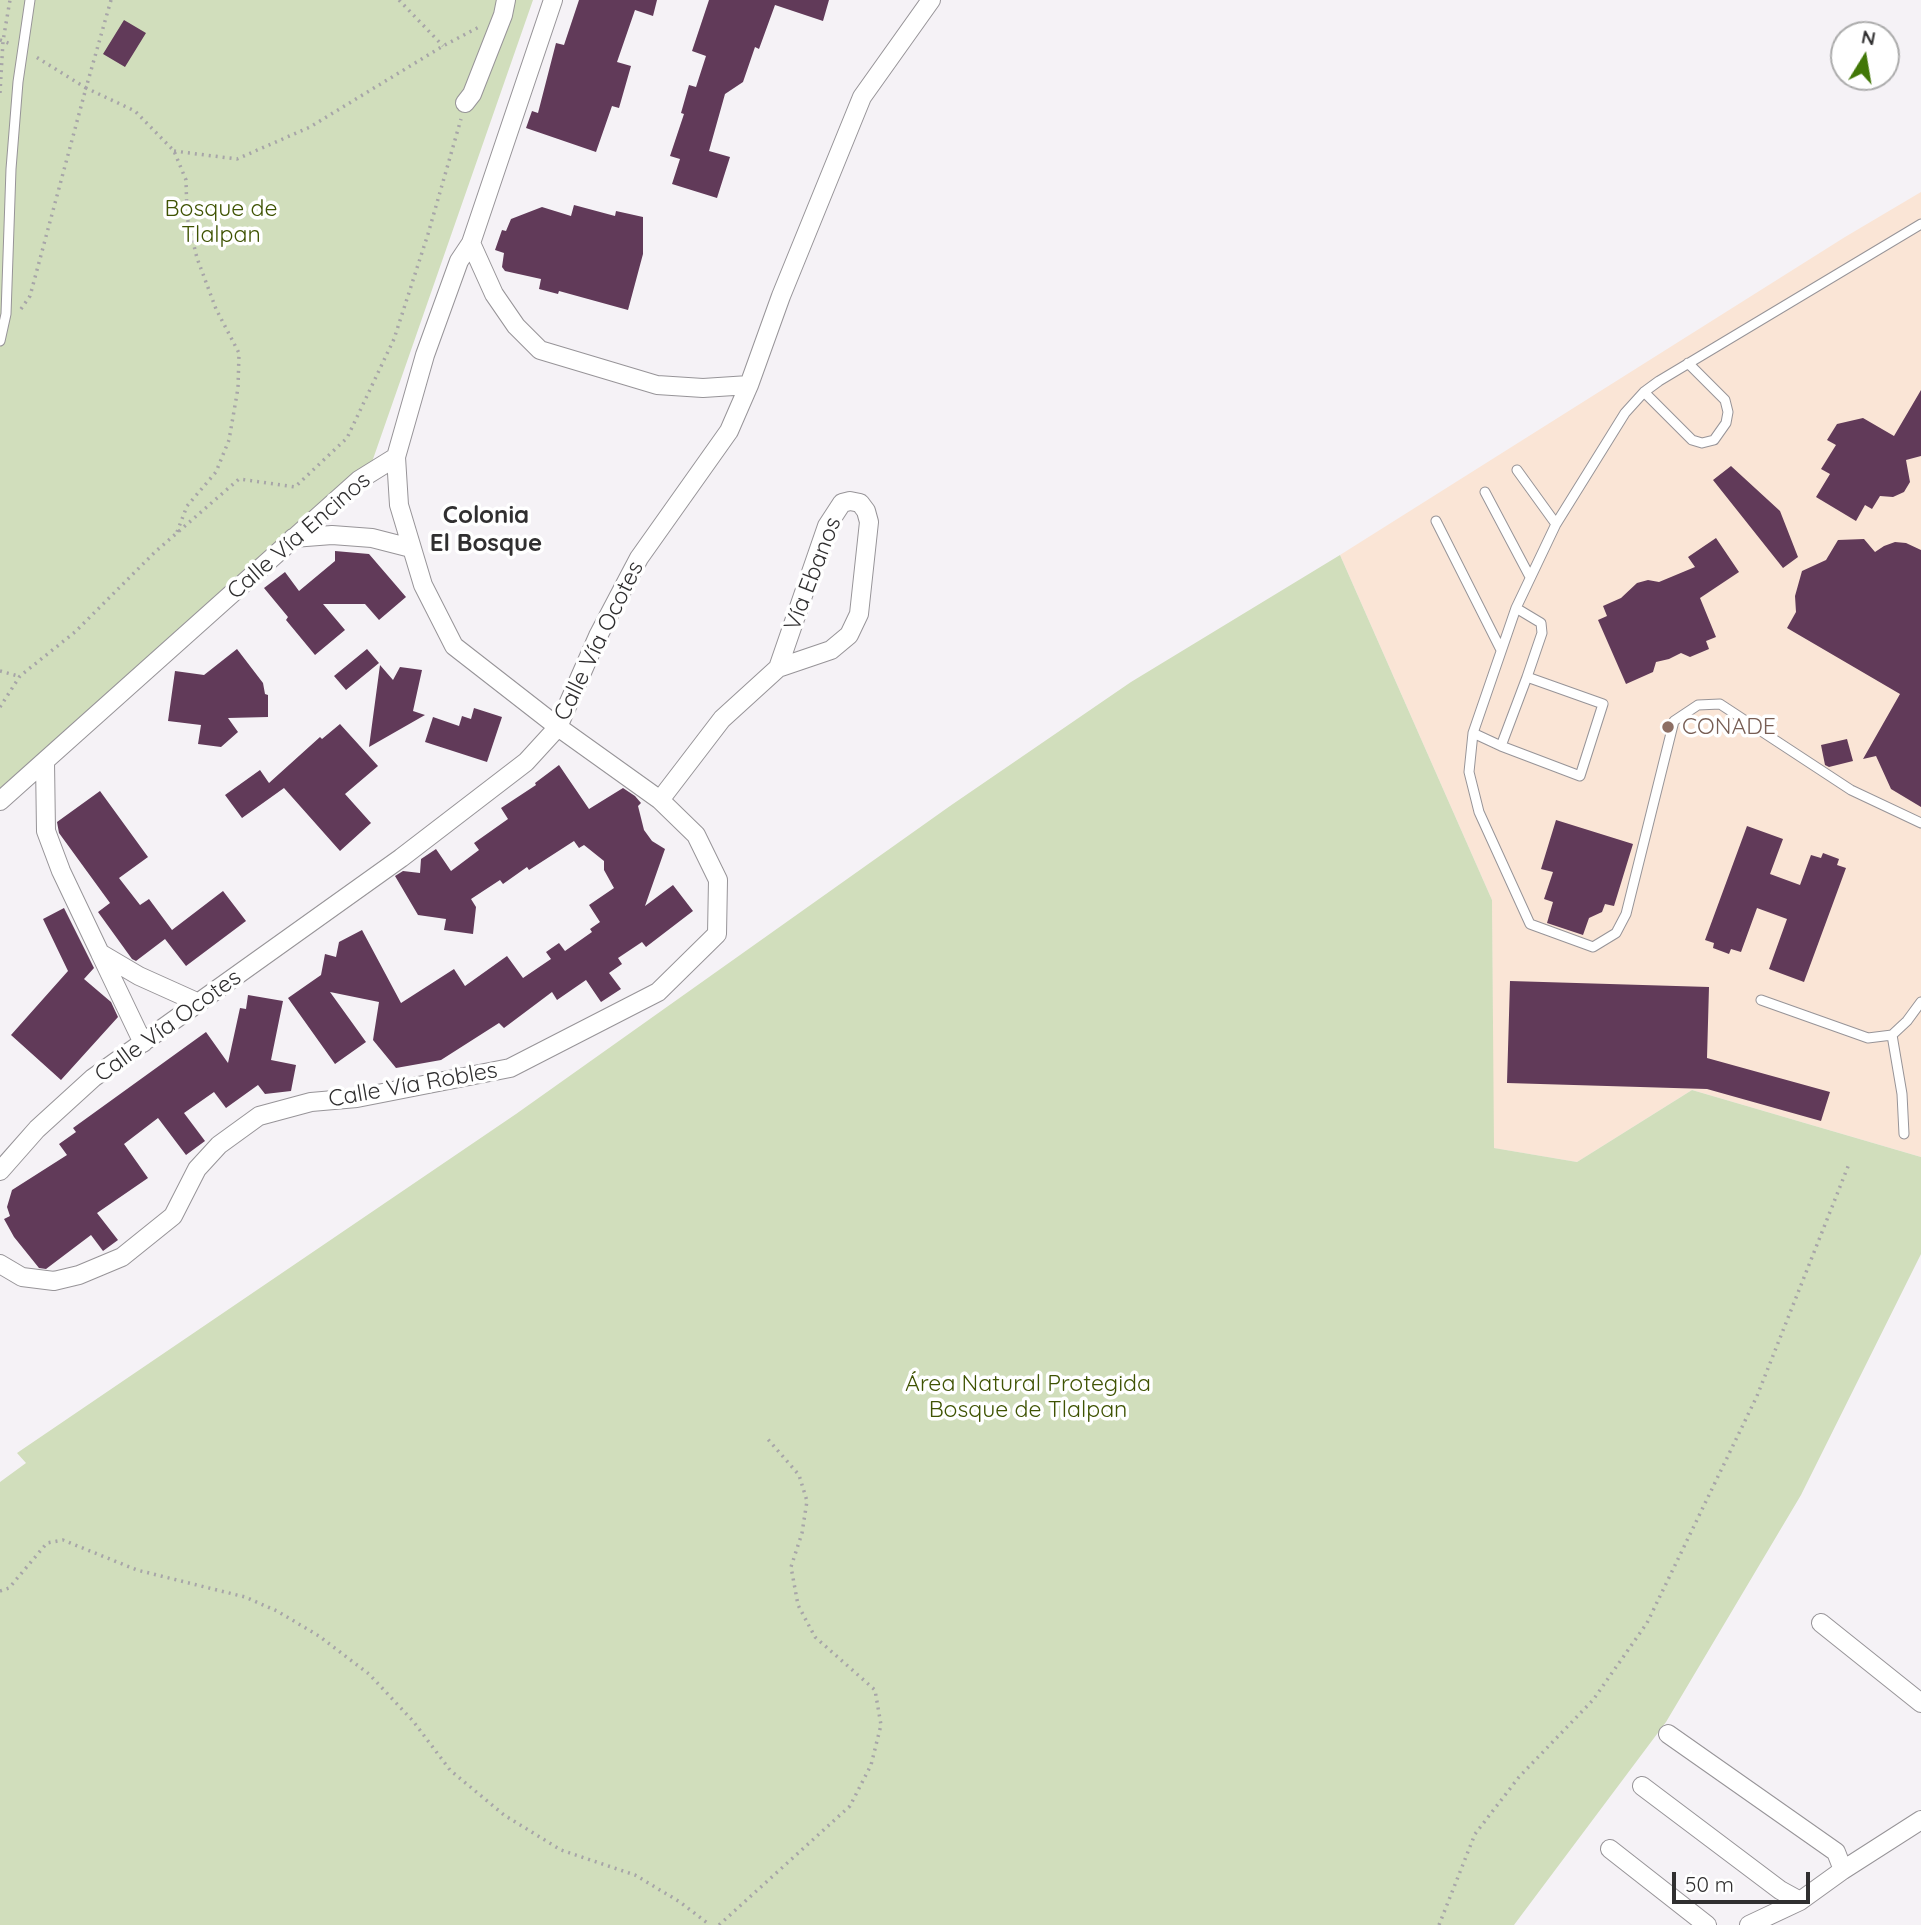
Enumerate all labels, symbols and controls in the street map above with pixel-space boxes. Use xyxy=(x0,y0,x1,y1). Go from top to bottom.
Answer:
north arrow xyxy=(1830,21,1900,91)
text: N xyxy=(1859,24,1878,50)
park label: Bosque de Tlalpan xyxy=(165,195,277,249)
street label: Calle Vía Encinos xyxy=(222,466,376,606)
district label: Colonia El Bosque xyxy=(430,502,542,558)
street label: Vía Ebanos xyxy=(779,513,847,635)
street label: Calle Vía Ocotes xyxy=(548,557,650,725)
place label: CONADE xyxy=(1682,713,1776,741)
marker: CONADE xyxy=(1660,719,1676,735)
street label: Calle Vía Ocotes xyxy=(89,964,247,1088)
street label: Calle Vía Robles xyxy=(326,1057,500,1113)
park label: Área Natural Protegida Bosque de Tlalpan xyxy=(905,1370,1151,1424)
scale bar xyxy=(1676,1858,1814,1902)
text: 50 m xyxy=(1685,1871,1734,1897)

